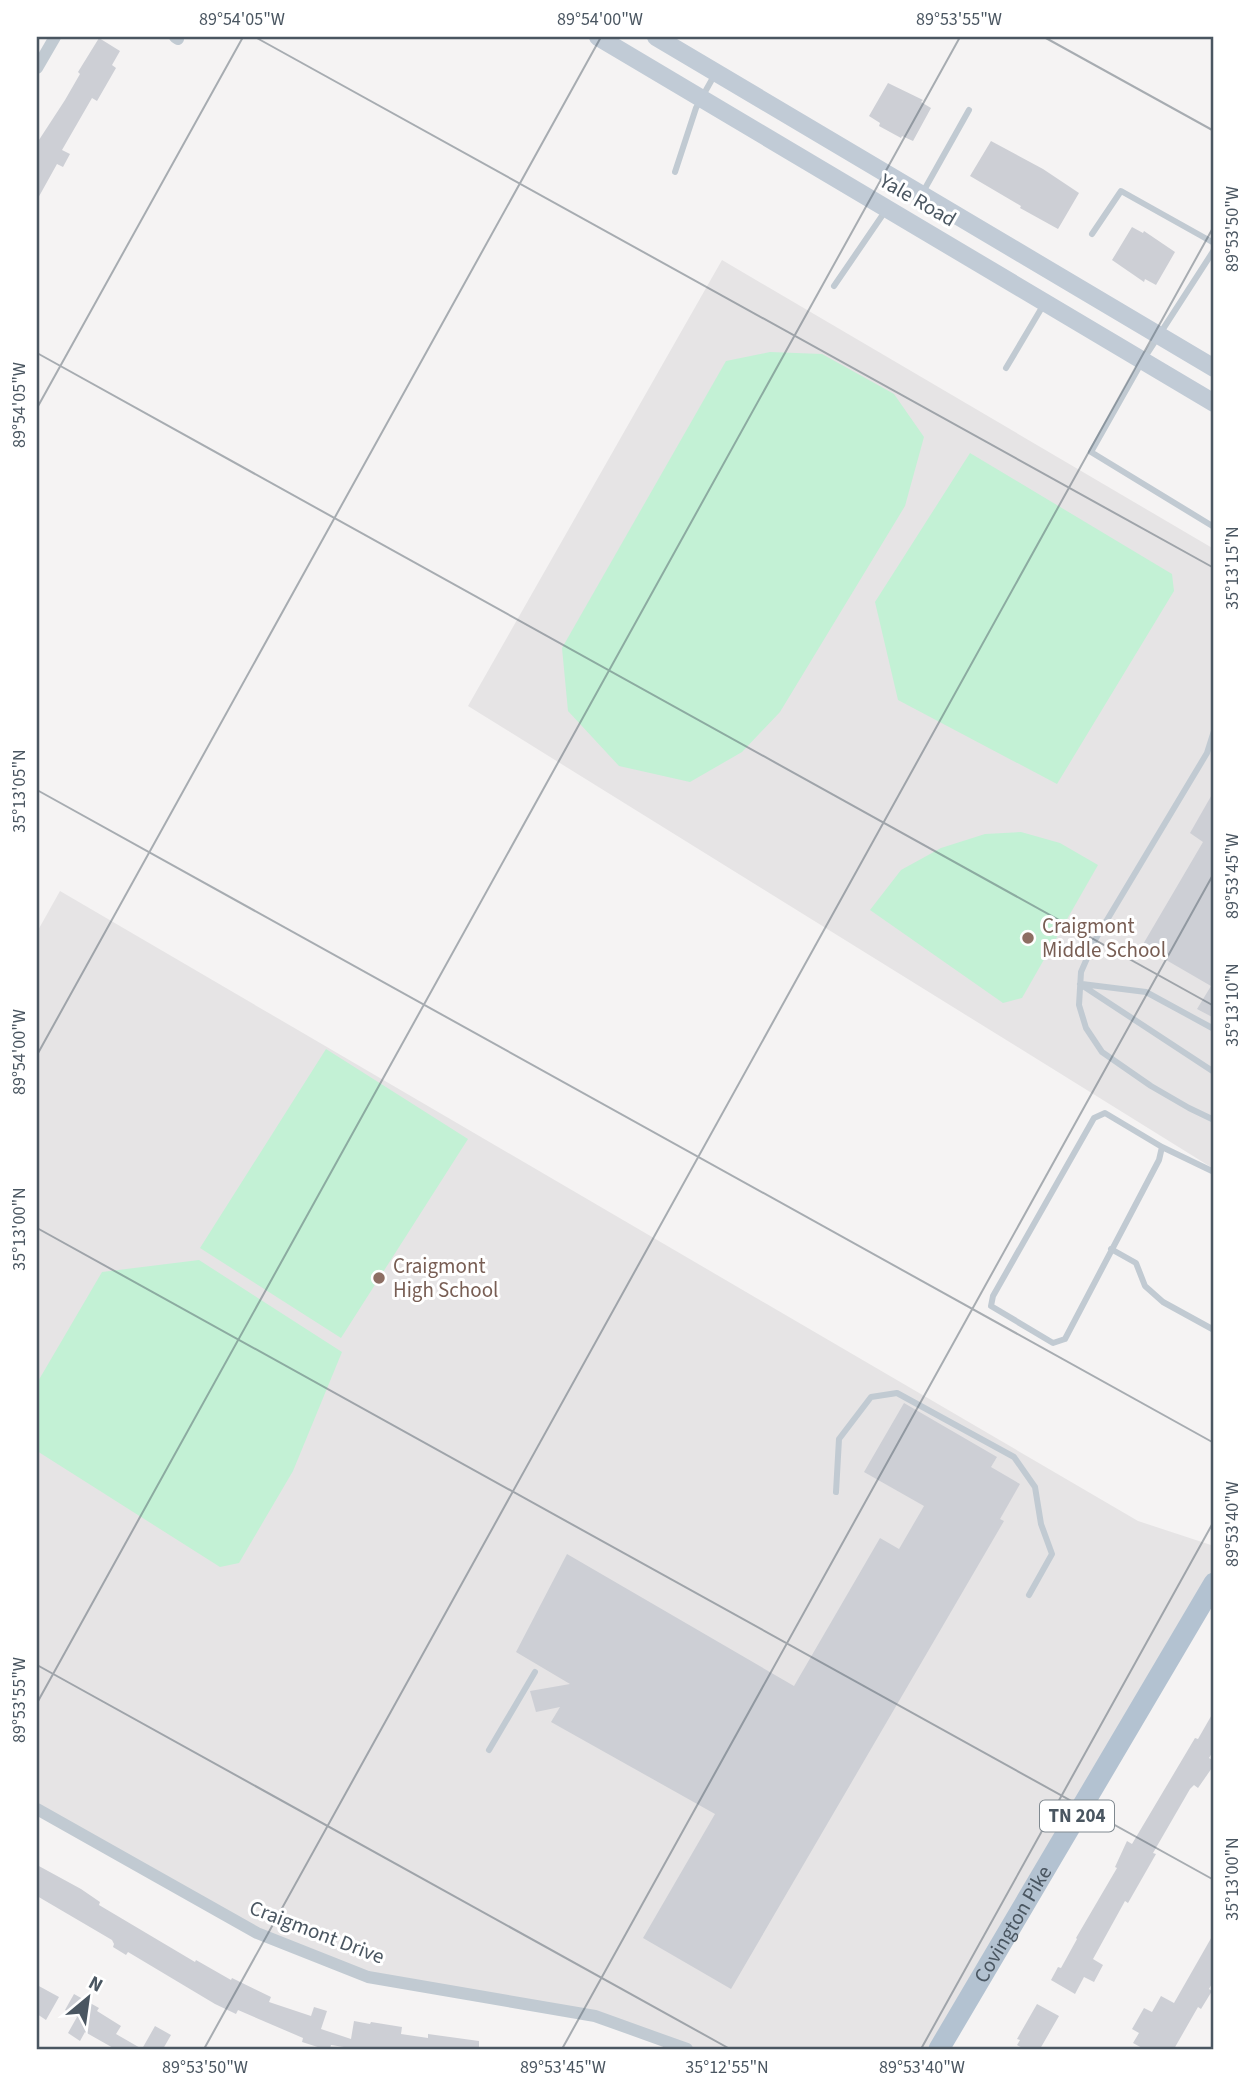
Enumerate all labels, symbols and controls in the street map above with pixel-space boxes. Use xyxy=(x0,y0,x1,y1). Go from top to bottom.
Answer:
text: 89°54'05"W xyxy=(199,7,285,32)
text: 89°54'00"W xyxy=(557,7,643,32)
text: 89°53'55"W xyxy=(916,7,1002,32)
street label: Yale Road xyxy=(873,165,962,234)
text: 89°53'50"W xyxy=(1220,186,1245,272)
text: 89°54'05"W xyxy=(7,362,32,448)
text: 35°13'15"N xyxy=(1220,526,1245,610)
text: 35°13'05"N xyxy=(7,749,32,833)
text: 89°53'45"W xyxy=(1220,833,1245,919)
place label: Craigmont Middle School xyxy=(1042,911,1166,965)
marker: Craigmont Middle School xyxy=(1020,930,1036,946)
text: 35°13'10"N xyxy=(1220,963,1245,1047)
text: 89°54'00"W xyxy=(7,1009,32,1095)
text: 35°13'00"N xyxy=(7,1187,32,1271)
place label: Craigmont High School xyxy=(393,1251,498,1305)
marker: Craigmont High School xyxy=(371,1270,387,1286)
text: 89°53'40"W xyxy=(1220,1481,1245,1567)
text: 89°53'55"W xyxy=(7,1657,32,1743)
road number: TN 204 xyxy=(1040,1800,1114,1832)
text: 35°13'00"N xyxy=(1220,1837,1245,1921)
street label: Covington Pike xyxy=(966,1860,1059,1988)
street label: Craigmont Drive xyxy=(245,1893,389,1971)
north arrow xyxy=(52,1964,122,2034)
text: N xyxy=(83,1970,108,1999)
text: 89°53'50"W xyxy=(162,2055,248,2080)
text: 89°53'45"W xyxy=(520,2055,606,2080)
text: 35°12'55"N xyxy=(685,2055,769,2080)
text: 89°53'40"W xyxy=(879,2055,965,2080)

